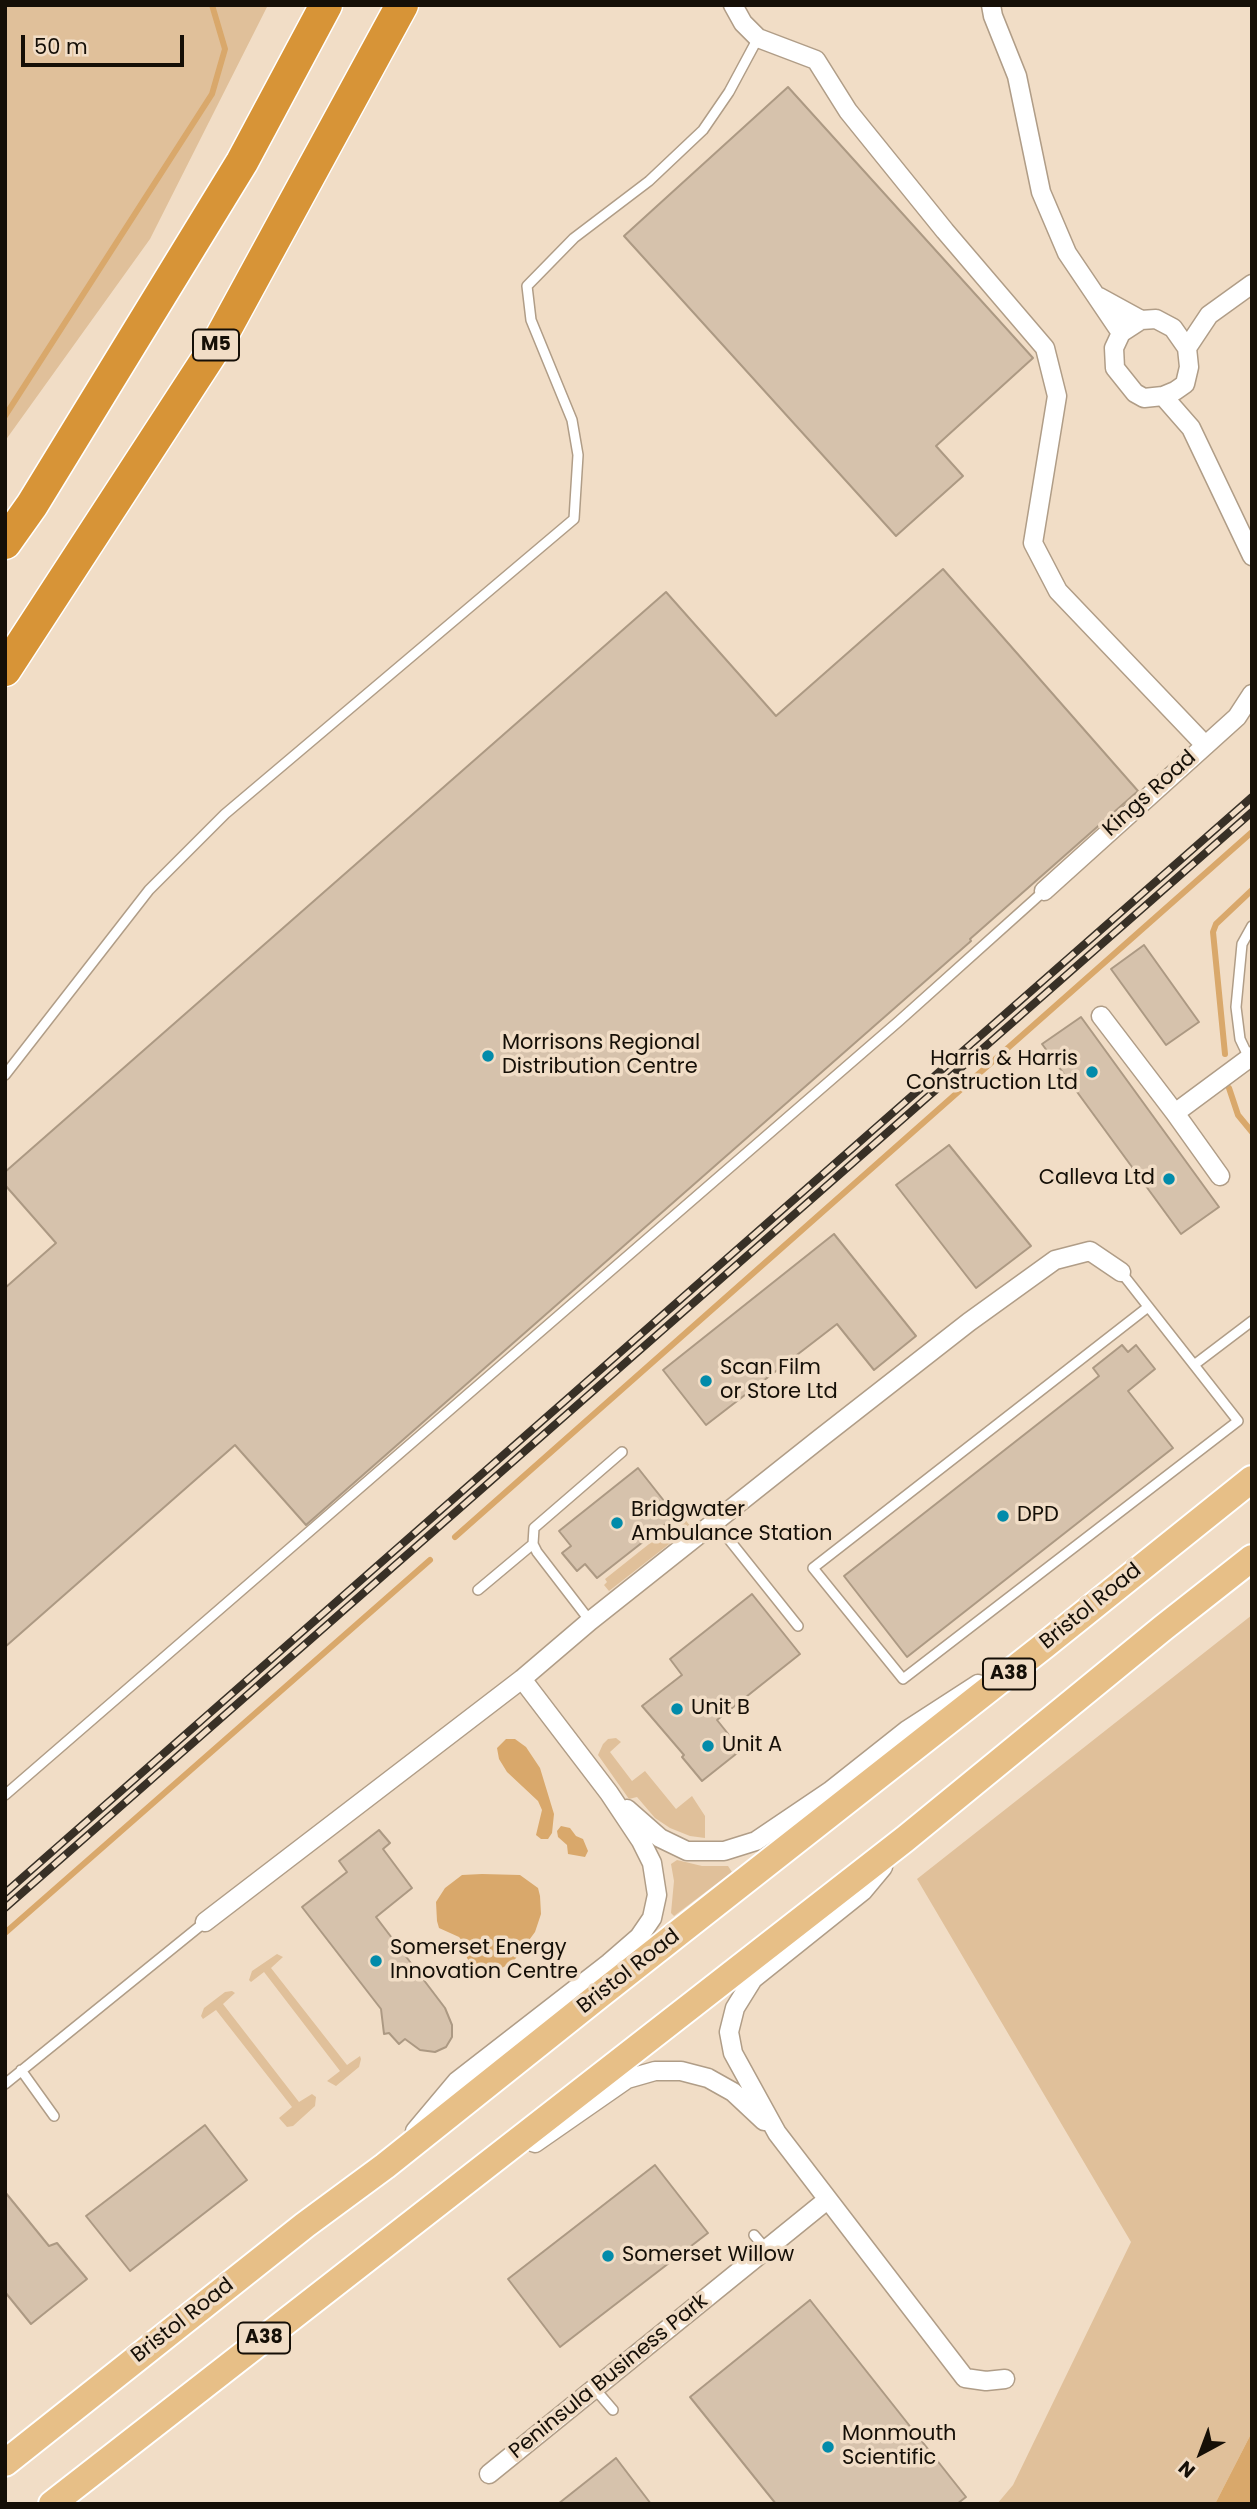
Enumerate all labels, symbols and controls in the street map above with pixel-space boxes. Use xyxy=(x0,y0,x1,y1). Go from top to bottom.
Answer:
scale bar xyxy=(24,21,187,65)
text: 50 m xyxy=(34,32,88,61)
road number: M5 xyxy=(193,330,239,360)
street label: Kings Road xyxy=(1098,746,1202,842)
place label: Morrisons Regional Distribution Centre xyxy=(502,1031,700,1081)
place label: Harris & Harris Construction Ltd xyxy=(906,1047,1078,1097)
marker: Morrisons Regional Distribution Centre xyxy=(480,1048,496,1064)
marker: Harris & Harris Construction Ltd xyxy=(1084,1064,1100,1080)
place label: Calleva Ltd xyxy=(1039,1166,1155,1192)
marker: Calleva Ltd xyxy=(1161,1171,1177,1187)
place label: Scan Film or Store Ltd xyxy=(720,1356,838,1406)
marker: Scan Film or Store Ltd xyxy=(698,1373,714,1389)
place label: Bridgwater Ambulance Station xyxy=(631,1498,832,1548)
place label: DPD xyxy=(1017,1503,1059,1529)
marker: DPD xyxy=(995,1508,1011,1524)
marker: Bridgwater Ambulance Station xyxy=(609,1515,625,1531)
street label: Bristol Road xyxy=(1035,1558,1147,1656)
road number: A38 xyxy=(983,1658,1035,1690)
place label: Unit B xyxy=(691,1696,750,1722)
marker: Unit B xyxy=(669,1701,685,1717)
place label: Unit A xyxy=(722,1733,782,1759)
marker: Unit A xyxy=(700,1738,716,1754)
street label: Bristol Road xyxy=(573,1924,685,2020)
place label: Somerset Energy Innovation Centre xyxy=(390,1936,578,1986)
marker: Somerset Energy Innovation Centre xyxy=(368,1953,384,1969)
place label: Somerset Willow xyxy=(622,2243,794,2269)
marker: Somerset Willow xyxy=(600,2248,616,2264)
street label: Bristol Road xyxy=(127,2273,239,2369)
street label: Peninsula Business Park xyxy=(505,2289,713,2465)
road number: A38 xyxy=(238,2322,290,2354)
north arrow xyxy=(1166,2418,1236,2488)
place label: Monmouth Scientific xyxy=(842,2422,957,2472)
marker: Monmouth Scientific xyxy=(820,2439,836,2455)
text: N xyxy=(1173,2454,1201,2484)

